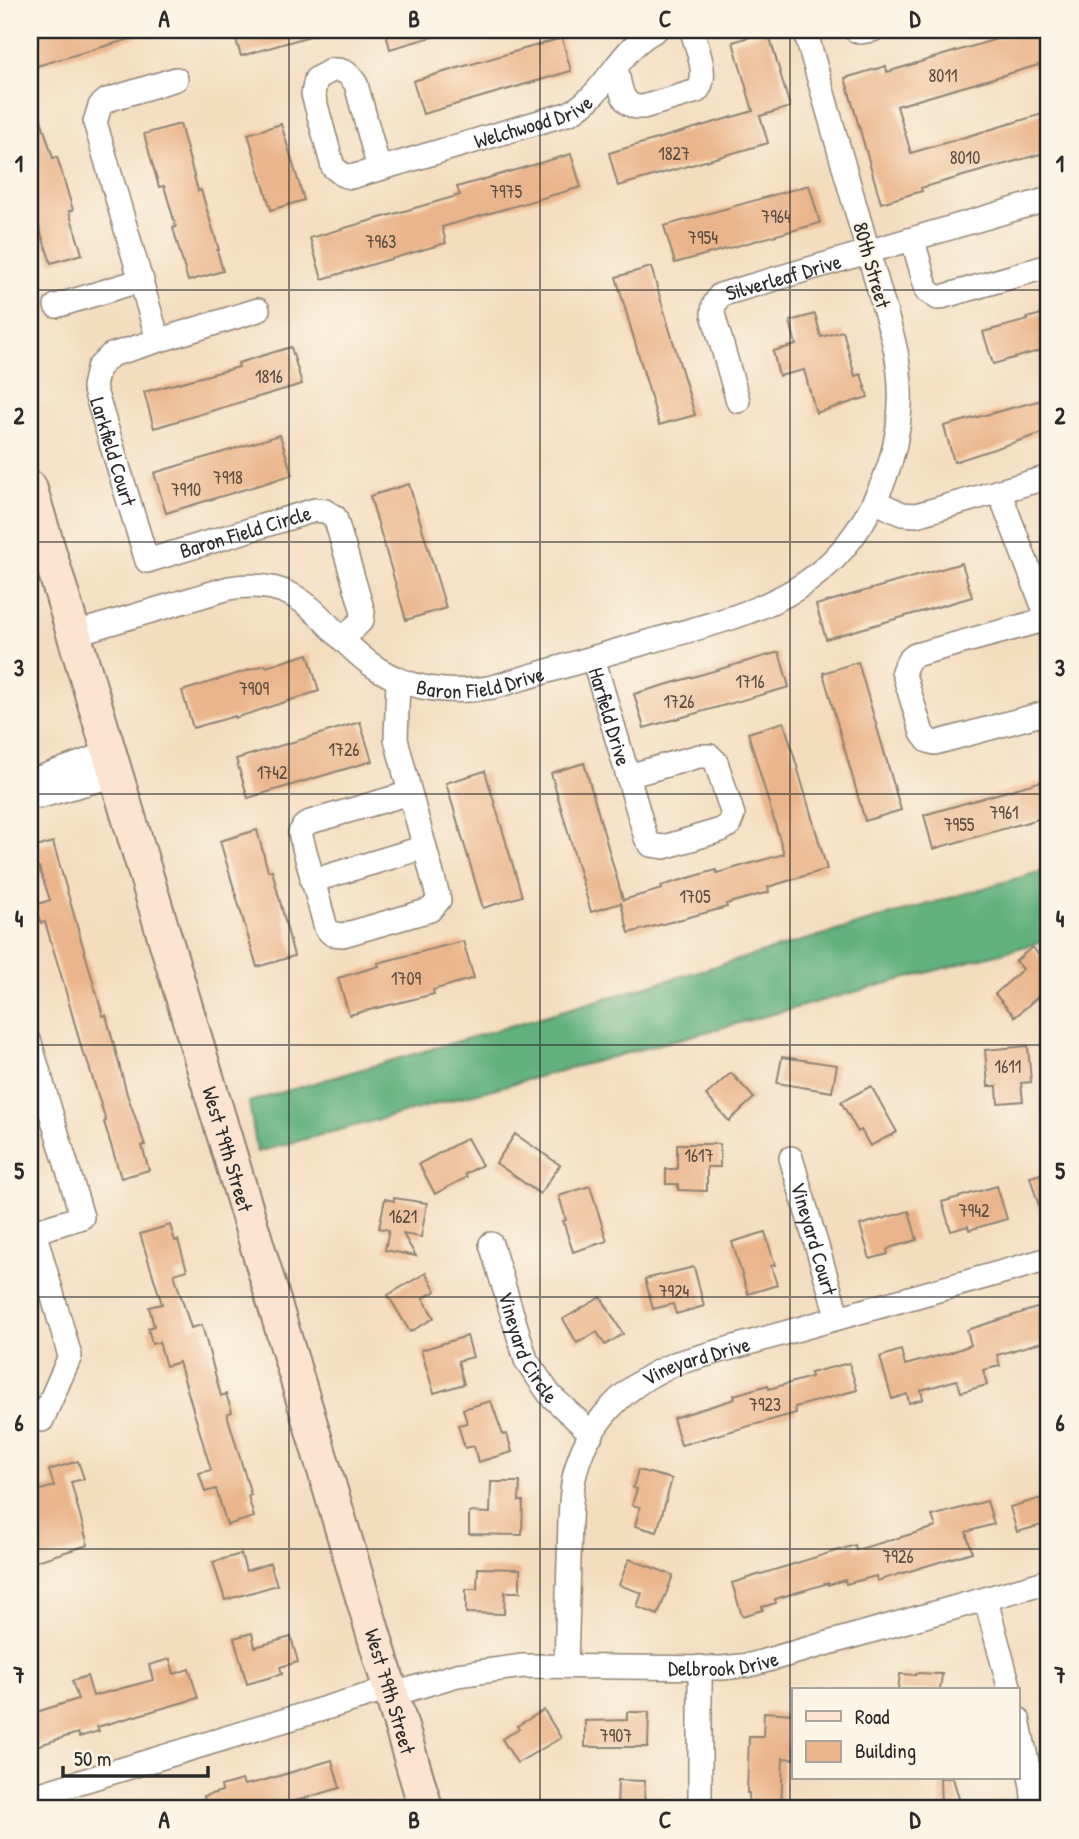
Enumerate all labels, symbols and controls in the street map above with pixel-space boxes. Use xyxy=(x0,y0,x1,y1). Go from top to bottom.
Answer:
text: A xyxy=(158,3,170,34)
text: B xyxy=(408,3,420,34)
text: C xyxy=(659,3,671,34)
text: D xyxy=(910,3,922,34)
house number: 8011 xyxy=(929,63,957,88)
street label: Welchwood Drive xyxy=(470,88,598,155)
house number: 1827 xyxy=(658,141,690,166)
house number: 8010 xyxy=(950,145,980,170)
text: 1 xyxy=(15,148,23,179)
text: 1 xyxy=(1056,148,1064,179)
house number: 7975 xyxy=(490,179,522,204)
house number: 7964 xyxy=(761,204,791,229)
street label: 80th Street xyxy=(846,219,898,312)
house number: 7954 xyxy=(688,225,718,250)
house number: 7963 xyxy=(366,229,396,254)
street label: Silverleaf Drive xyxy=(722,246,844,307)
house number: 1816 xyxy=(255,364,283,389)
street label: Larkfield Court xyxy=(83,394,144,510)
text: 2 xyxy=(14,400,25,431)
text: 2 xyxy=(1055,400,1066,431)
house number: 7918 xyxy=(213,465,243,490)
house number: 7910 xyxy=(171,477,201,502)
street label: Baron Field Circle xyxy=(176,498,314,565)
text: 3 xyxy=(14,652,24,683)
text: 3 xyxy=(1055,652,1065,683)
street label: Baron Field Drive xyxy=(414,658,547,705)
street label: Harfield Drive xyxy=(582,664,639,769)
house number: 1716 xyxy=(735,669,765,694)
house number: 7909 xyxy=(239,676,269,701)
house number: 1726 xyxy=(663,689,695,714)
house number: 1726 xyxy=(328,737,360,762)
house number: 1742 xyxy=(257,760,288,785)
house number: 7961 xyxy=(989,800,1019,825)
house number: 7955 xyxy=(944,812,975,837)
house number: 1705 xyxy=(679,884,711,909)
text: 4 xyxy=(15,903,24,934)
text: 4 xyxy=(1056,903,1065,934)
house number: 1709 xyxy=(391,966,421,991)
house number: 1611 xyxy=(995,1054,1021,1079)
street label: West 79th Street xyxy=(196,1083,261,1216)
house number: 1617 xyxy=(684,1143,714,1168)
text: 5 xyxy=(14,1155,24,1186)
text: 5 xyxy=(1055,1155,1065,1186)
street label: Vineyard Court xyxy=(784,1179,845,1299)
house number: 7942 xyxy=(959,1198,990,1223)
house number: 1621 xyxy=(389,1204,417,1229)
house number: 7924 xyxy=(659,1279,690,1304)
street label: Vineyard Circle xyxy=(492,1288,564,1410)
street label: Vineyard Drive xyxy=(636,1329,753,1392)
house number: 7923 xyxy=(749,1392,781,1417)
text: 6 xyxy=(14,1407,24,1438)
text: 6 xyxy=(1055,1407,1065,1438)
house number: 7926 xyxy=(882,1544,914,1569)
street label: West 79th Street xyxy=(358,1625,423,1758)
street label: Delbrook Drive xyxy=(668,1643,781,1683)
text: 7 xyxy=(12,1659,25,1690)
text: 7 xyxy=(1053,1659,1066,1690)
legend xyxy=(792,1688,1020,1780)
text: Road xyxy=(855,1702,889,1731)
house number: 7907 xyxy=(600,1723,632,1748)
scale bar xyxy=(63,1734,208,1778)
text: Building xyxy=(855,1736,916,1765)
text: 50 m xyxy=(74,1744,111,1773)
text: A xyxy=(158,1804,170,1835)
text: B xyxy=(408,1804,420,1835)
text: C xyxy=(659,1804,671,1835)
text: D xyxy=(910,1804,922,1835)

